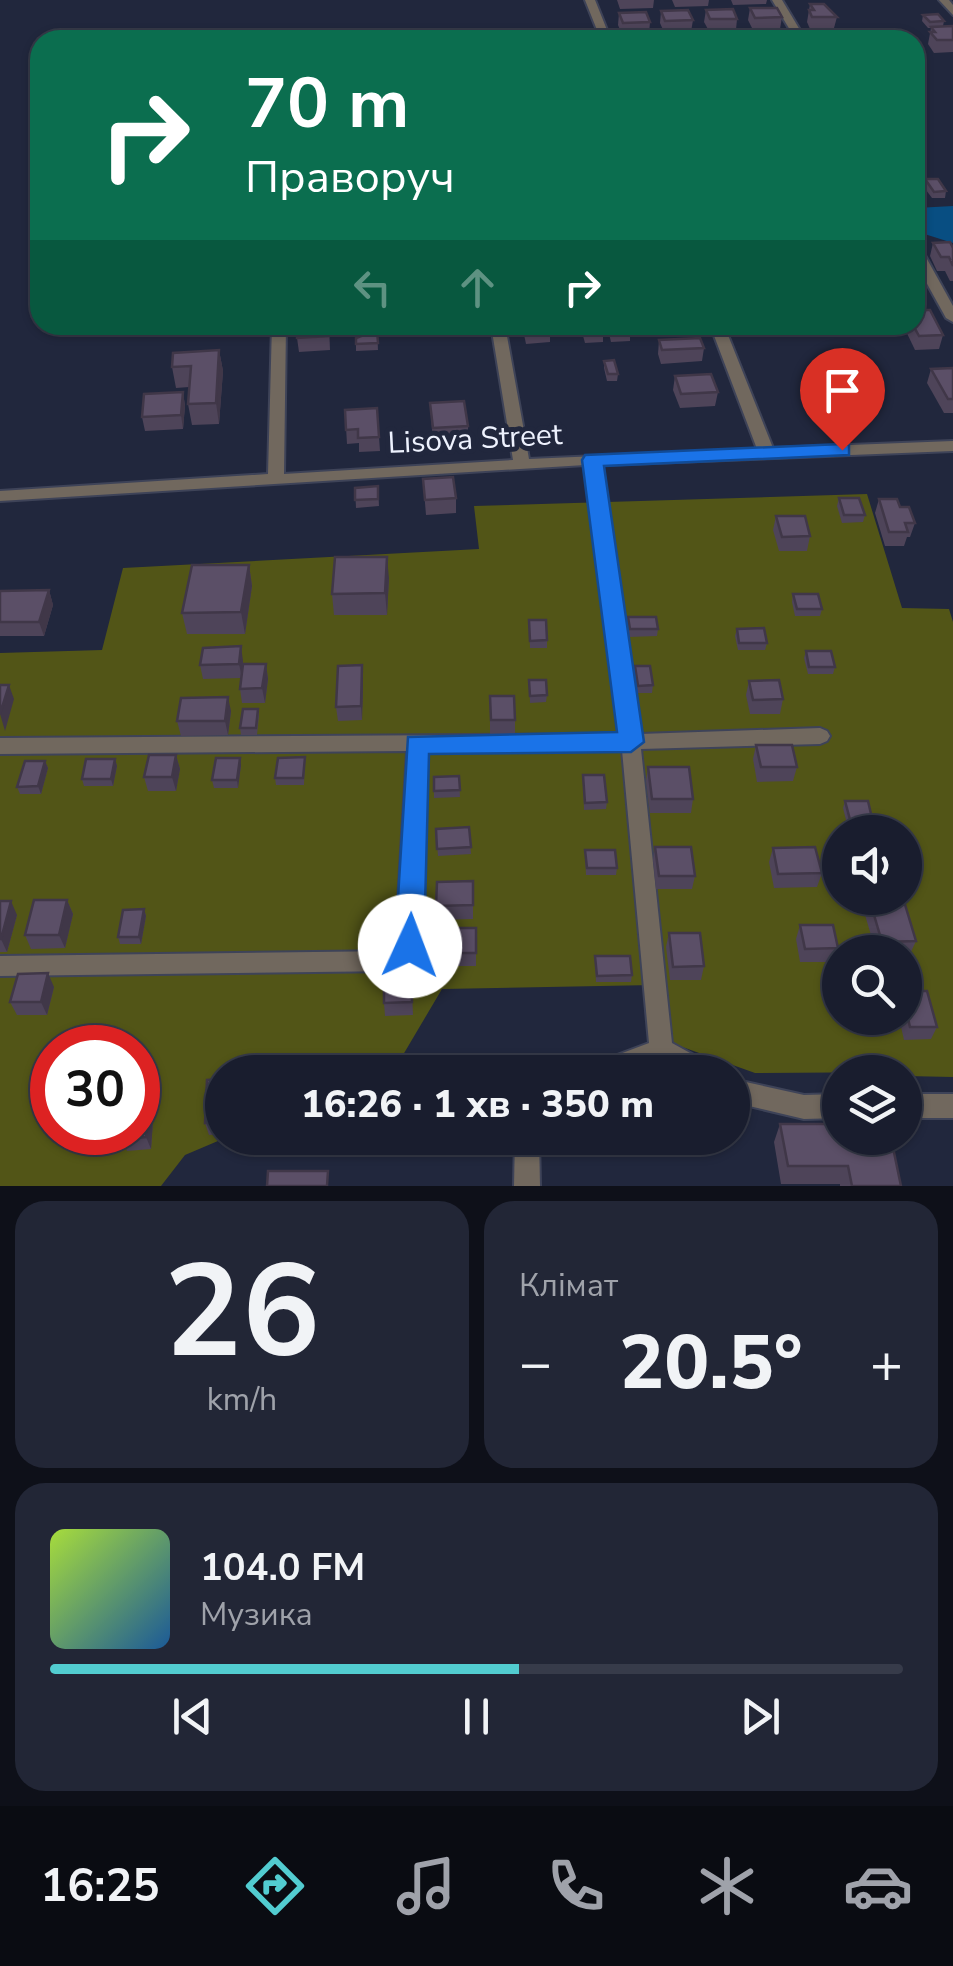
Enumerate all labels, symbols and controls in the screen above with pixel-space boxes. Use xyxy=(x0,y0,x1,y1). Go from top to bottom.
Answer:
text: 70 m xyxy=(245,56,409,152)
icon: right xyxy=(80,70,210,200)
text: Праворуч xyxy=(245,147,455,208)
icon: left xyxy=(345,260,400,315)
icon: ahead xyxy=(450,260,505,315)
icon: right xyxy=(555,260,610,315)
pin xyxy=(800,348,885,451)
icon: arrive xyxy=(815,363,870,418)
street label: Lisova Street xyxy=(387,414,564,464)
map controls xyxy=(822,815,922,1155)
button: sound xyxy=(822,815,922,915)
position arrow xyxy=(358,894,462,998)
button: search xyxy=(822,935,922,1035)
speed limit sign: 30 xyxy=(30,1025,160,1155)
button: layers xyxy=(822,1055,922,1155)
text: 16:26 · 1 хв · 350 m xyxy=(301,1079,654,1130)
text: 26 xyxy=(164,1224,320,1401)
text: Клімат xyxy=(519,1264,618,1307)
text: 20.5° xyxy=(619,1312,803,1414)
text: − xyxy=(519,1326,552,1401)
text: + xyxy=(870,1326,903,1401)
text: km/h xyxy=(207,1378,277,1421)
text: 104.0 FM xyxy=(200,1542,365,1593)
text: Музика xyxy=(200,1593,313,1636)
icon: previous xyxy=(165,1689,220,1744)
icon: pause xyxy=(449,1689,504,1744)
icon: next xyxy=(733,1689,788,1744)
icon: directions xyxy=(240,1851,310,1921)
icon: music xyxy=(391,1851,461,1921)
icon: phone xyxy=(541,1851,611,1921)
icon: climate xyxy=(692,1851,762,1921)
icon: car xyxy=(843,1851,913,1921)
text: 16:25 xyxy=(40,1856,159,1917)

